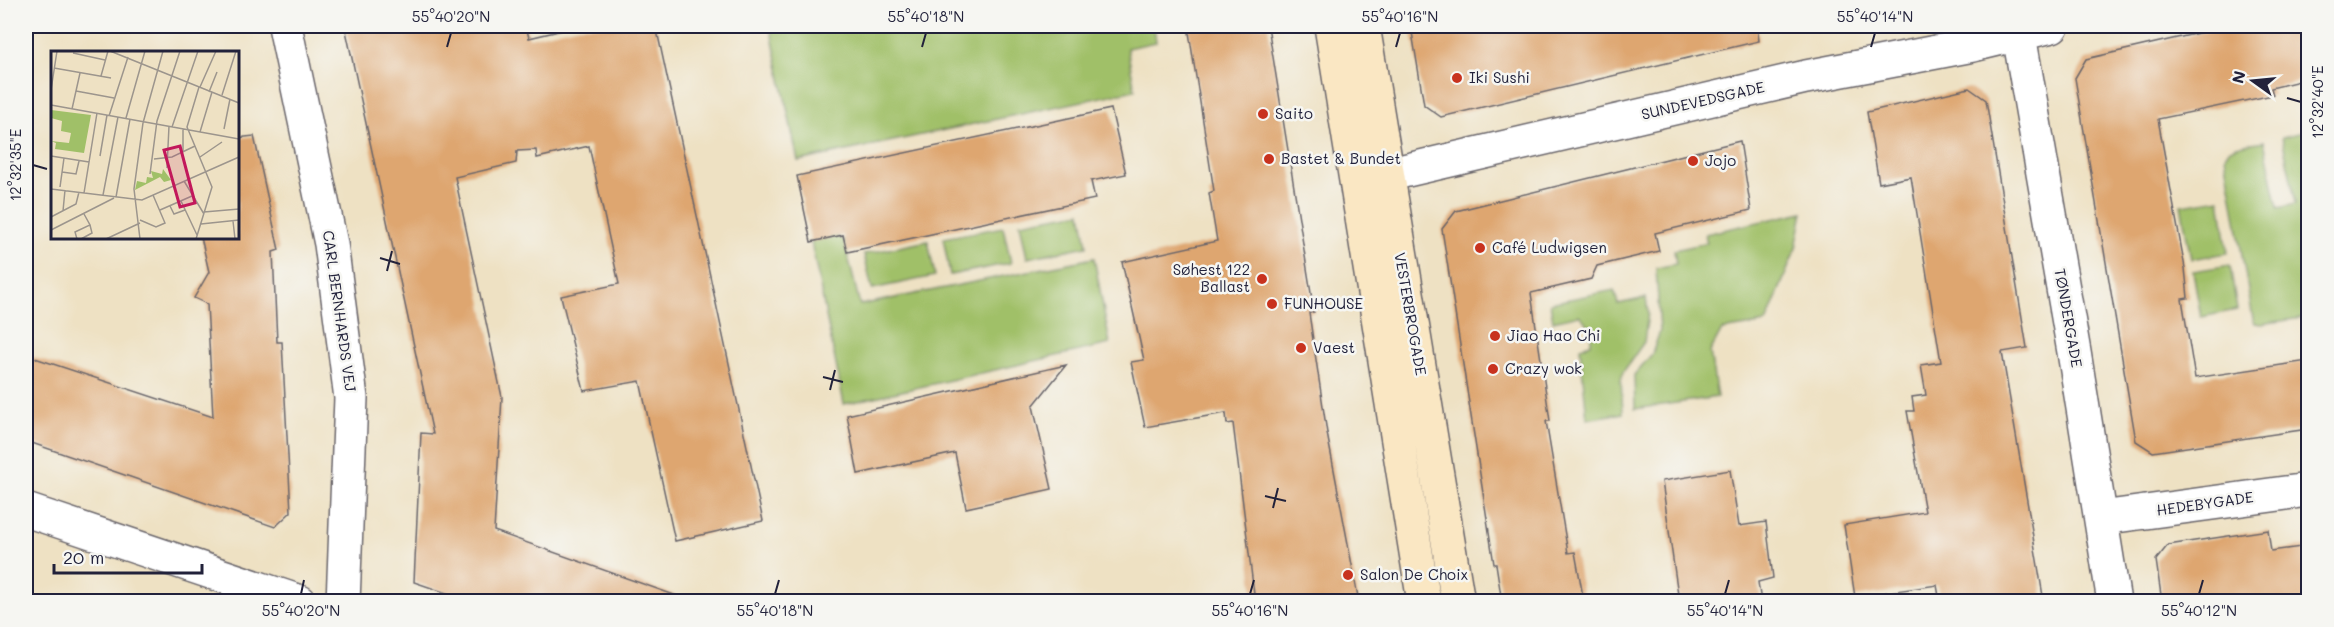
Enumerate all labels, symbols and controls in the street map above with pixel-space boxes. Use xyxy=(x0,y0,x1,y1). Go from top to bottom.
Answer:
text: 55°40'20"N xyxy=(412,6,490,26)
text: 55°40'18"N xyxy=(888,6,964,26)
text: 55°40'16"N xyxy=(1362,6,1438,26)
text: 55°40'14"N xyxy=(1837,6,1913,26)
inset map xyxy=(51,51,238,238)
north arrow xyxy=(2223,51,2283,111)
text: 12°32'40"E xyxy=(2307,65,2327,139)
place label: Iki Sushi xyxy=(1469,67,1530,87)
text: N xyxy=(2226,68,2250,86)
marker: Iki Sushi xyxy=(1450,71,1464,85)
street label: SUNDEVEDSGADE xyxy=(1639,76,1767,124)
place label: Saito xyxy=(1275,103,1313,123)
marker: Saito xyxy=(1256,107,1270,121)
text: 12°32'35"E xyxy=(5,128,25,201)
place label: Bastet & Bundet xyxy=(1281,148,1401,168)
place label: Jojo xyxy=(1705,150,1736,170)
marker: Bastet & Bundet xyxy=(1262,152,1276,166)
marker: Jojo xyxy=(1686,154,1700,168)
street label: CARL BERNHARDS VEJ xyxy=(319,229,361,394)
place label: Café Ludwigsen xyxy=(1492,237,1607,257)
marker: Café Ludwigsen xyxy=(1473,241,1487,255)
street label: VESTERBROGADE xyxy=(1390,251,1432,377)
place label: Søhest 122 Ballast xyxy=(1173,259,1250,296)
street label: TØNDERGADE xyxy=(2050,267,2088,369)
marker: Søhest 122 Ballast xyxy=(1255,272,1269,286)
place label: FUNHOUSE xyxy=(1284,293,1363,313)
marker: FUNHOUSE xyxy=(1265,297,1279,311)
place label: Jiao Hao Chi xyxy=(1507,325,1600,345)
marker: Jiao Hao Chi xyxy=(1488,329,1502,343)
place label: Vaest xyxy=(1313,337,1355,357)
marker: Vaest xyxy=(1294,341,1308,355)
place label: Crazy wok xyxy=(1505,358,1582,378)
marker: Crazy wok xyxy=(1486,362,1500,376)
street label: HEDEBYGADE xyxy=(2155,486,2255,520)
scale bar xyxy=(54,537,202,575)
text: 20 m xyxy=(63,545,104,569)
place label: Salon De Choix xyxy=(1360,564,1469,584)
marker: Salon De Choix xyxy=(1341,568,1355,582)
text: 55°40'20"N xyxy=(262,600,340,620)
text: 55°40'18"N xyxy=(737,600,813,620)
text: 55°40'16"N xyxy=(1212,600,1288,620)
text: 55°40'14"N xyxy=(1687,600,1763,620)
text: 55°40'12"N xyxy=(2161,600,2237,620)

